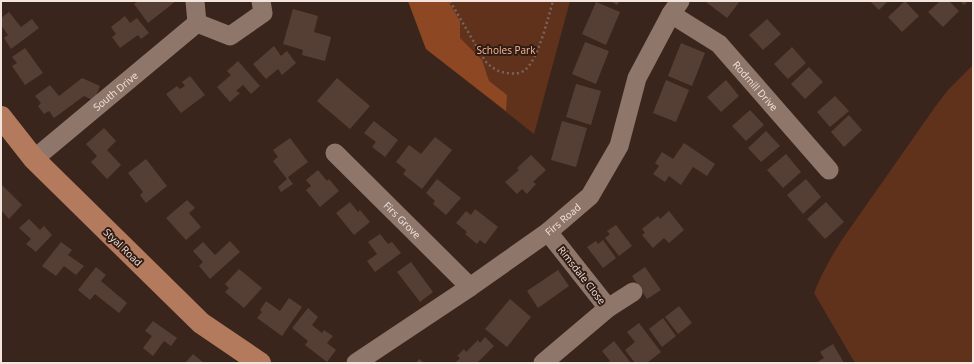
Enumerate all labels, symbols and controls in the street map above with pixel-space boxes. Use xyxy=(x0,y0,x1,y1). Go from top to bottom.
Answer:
park label: Scholes Park xyxy=(477,43,536,57)
street label: Rodmill Drive xyxy=(730,58,781,114)
street label: South Drive xyxy=(90,68,141,114)
street label: Firs Grove xyxy=(381,198,424,242)
street label: Firs Road xyxy=(542,200,584,239)
street label: Styal Road xyxy=(101,225,145,269)
street label: Rimsdale Close xyxy=(555,243,609,307)

